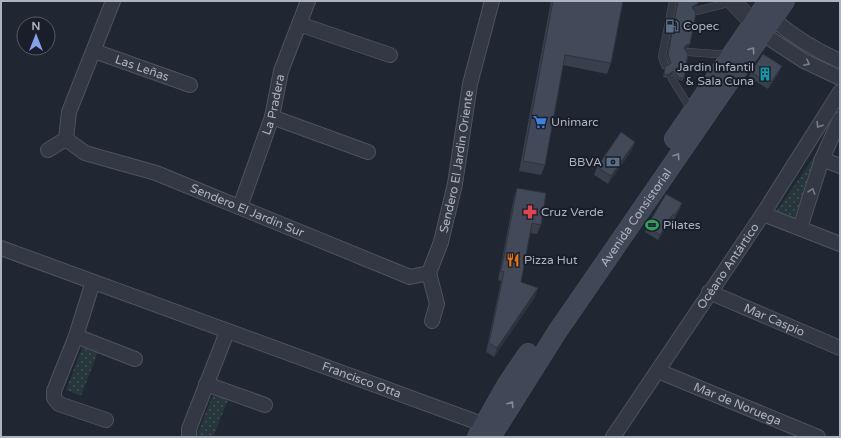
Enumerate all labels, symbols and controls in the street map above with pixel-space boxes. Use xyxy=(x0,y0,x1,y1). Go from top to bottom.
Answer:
north arrow xyxy=(16,16,56,56)
fuel station icon: Copec xyxy=(664,18,680,34)
place label: Copec xyxy=(683,19,719,33)
text: N xyxy=(32,20,40,33)
one-way arrow xyxy=(747,47,754,54)
street label: Las Leñas xyxy=(113,52,171,84)
one-way arrow xyxy=(803,58,811,65)
place label: Jardin Infantil & Sala Cuna xyxy=(677,60,754,88)
building icon: Jardin Infantil & Sala Cuna xyxy=(757,66,773,82)
street label: La Pradera xyxy=(259,73,287,137)
street label: Sendero El Jardin Oriente xyxy=(436,89,476,234)
supermarket icon: Unimarc xyxy=(532,114,548,130)
place label: Unimarc xyxy=(551,115,599,129)
one-way arrow xyxy=(816,121,823,128)
bank icon: BBVA xyxy=(605,154,621,170)
one-way arrow xyxy=(673,154,680,161)
place label: BBVA xyxy=(569,155,602,169)
street label: Avenida Consistorial xyxy=(597,166,674,269)
street label: Sendero El Jardin Sur xyxy=(188,181,307,240)
one-way arrow xyxy=(807,187,816,194)
pharmacy icon: Cruz Verde xyxy=(522,204,538,220)
place label: Cruz Verde xyxy=(541,205,604,219)
sports icon: Pilates xyxy=(644,217,660,233)
place label: Pilates xyxy=(663,218,701,232)
street label: Océano Antártico xyxy=(694,220,762,312)
restaurant icon: Pizza Hut xyxy=(505,252,521,268)
place label: Pizza Hut xyxy=(524,253,578,267)
street label: Mar Caspio xyxy=(742,301,807,339)
street label: Francisco Otta xyxy=(320,359,403,401)
street label: Mar de Noruega xyxy=(692,380,783,428)
one-way arrow xyxy=(507,401,514,408)

